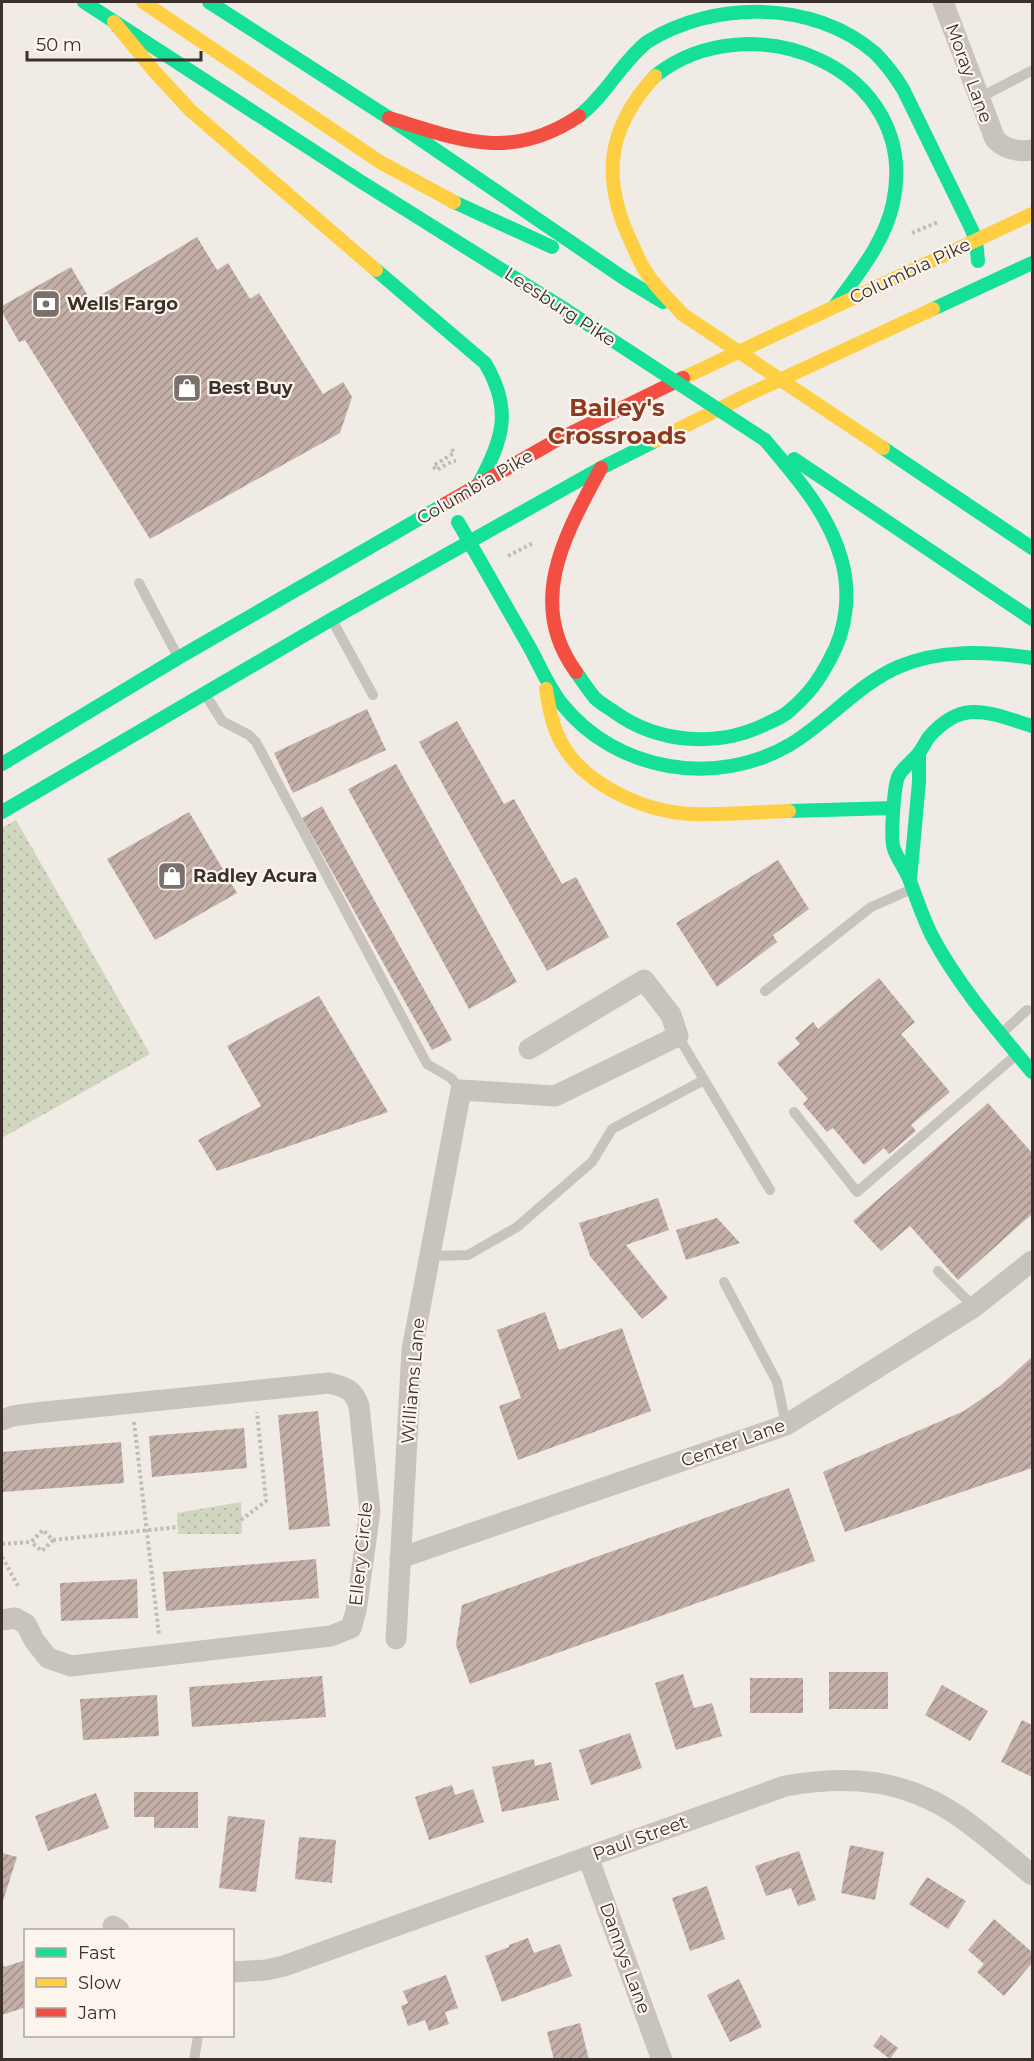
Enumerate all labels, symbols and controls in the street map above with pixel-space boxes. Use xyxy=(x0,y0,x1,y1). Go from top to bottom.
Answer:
street label: Moray Lane xyxy=(941,20,997,126)
scale bar xyxy=(27,24,201,62)
text: 50 m xyxy=(36,34,82,56)
street label: Columbia Pike xyxy=(846,233,974,309)
street label: Leesburg Pike xyxy=(500,263,620,351)
bank icon: Wells Fargo xyxy=(30,288,62,320)
place label: Wells Fargo xyxy=(67,293,178,315)
shop icon: Best Buy xyxy=(171,372,203,404)
place label: Best Buy xyxy=(208,377,293,399)
district label: Bailey's Crossroads xyxy=(548,393,687,450)
street label: Columbia Pike xyxy=(413,445,537,529)
shop icon: Radley Acura xyxy=(156,860,188,892)
place label: Radley Acura xyxy=(193,865,317,887)
street label: Williams Lane xyxy=(397,1317,429,1445)
street label: Center Lane xyxy=(678,1414,788,1472)
street label: Ellery Circle xyxy=(345,1501,377,1607)
street label: Paul Street xyxy=(590,1811,690,1865)
street label: Dannys Lane xyxy=(595,1899,655,2017)
legend xyxy=(24,1929,234,2037)
text: Fast xyxy=(78,1942,116,1964)
text: Slow xyxy=(78,1972,121,1994)
text: Jam xyxy=(77,2002,117,2024)

